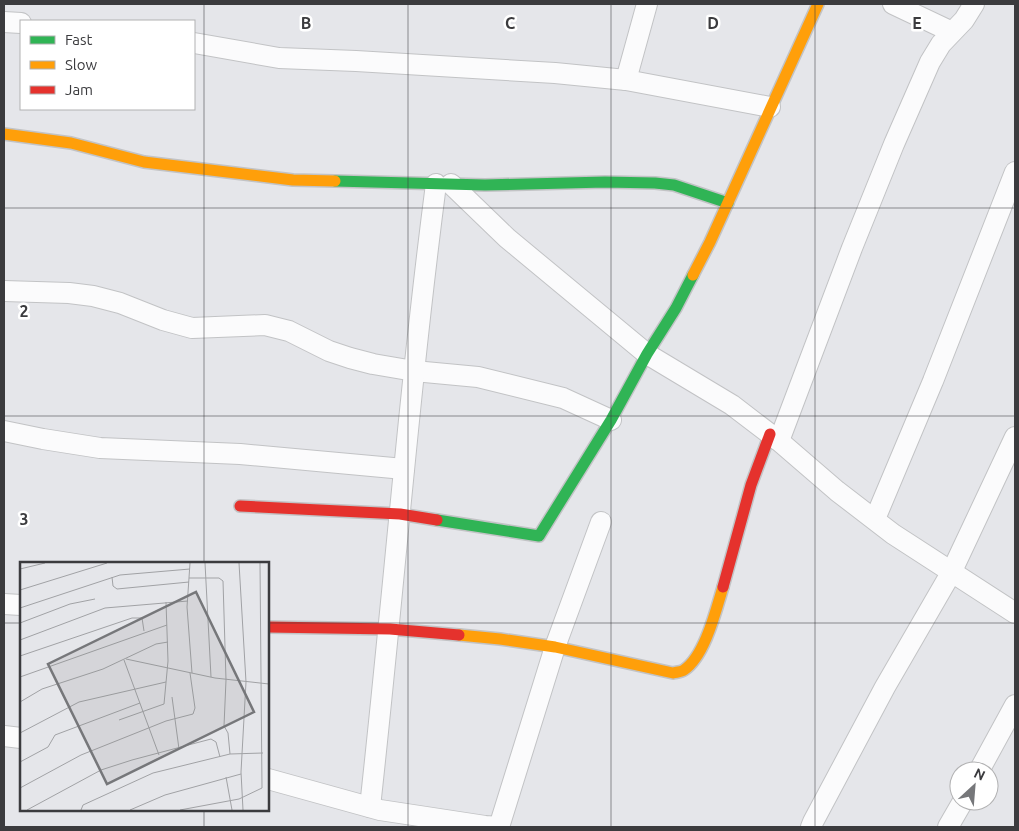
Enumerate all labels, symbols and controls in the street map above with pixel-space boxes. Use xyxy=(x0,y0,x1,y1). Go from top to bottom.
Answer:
text: B xyxy=(301,14,311,32)
text: C xyxy=(505,14,515,32)
text: D xyxy=(707,14,719,32)
text: E xyxy=(912,14,922,32)
legend xyxy=(20,20,195,110)
text: Fast xyxy=(65,31,93,48)
text: Slow xyxy=(65,56,98,73)
text: Jam xyxy=(65,81,93,98)
text: 2 xyxy=(19,302,29,320)
text: 3 xyxy=(19,510,29,528)
inset map xyxy=(20,562,269,811)
north arrow xyxy=(949,761,999,811)
text: N xyxy=(971,765,988,784)

